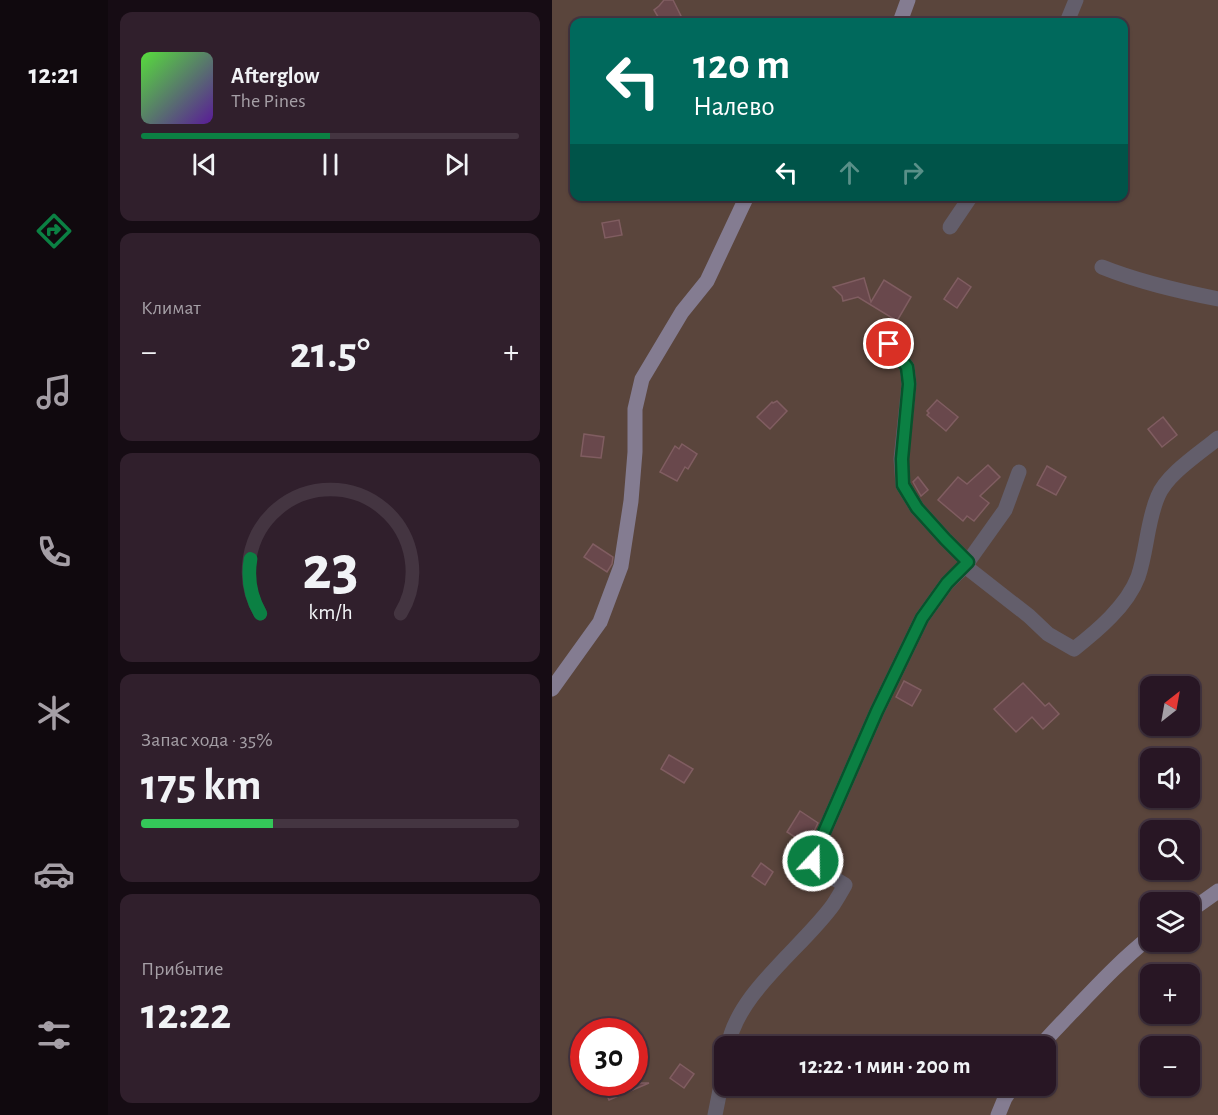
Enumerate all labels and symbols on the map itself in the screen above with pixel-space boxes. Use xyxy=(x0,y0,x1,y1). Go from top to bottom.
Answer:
pin xyxy=(863,318,914,369)
north arrow xyxy=(1140,676,1200,736)
position arrow xyxy=(781,829,845,893)
speed limit sign: 30 xyxy=(570,1018,648,1096)

